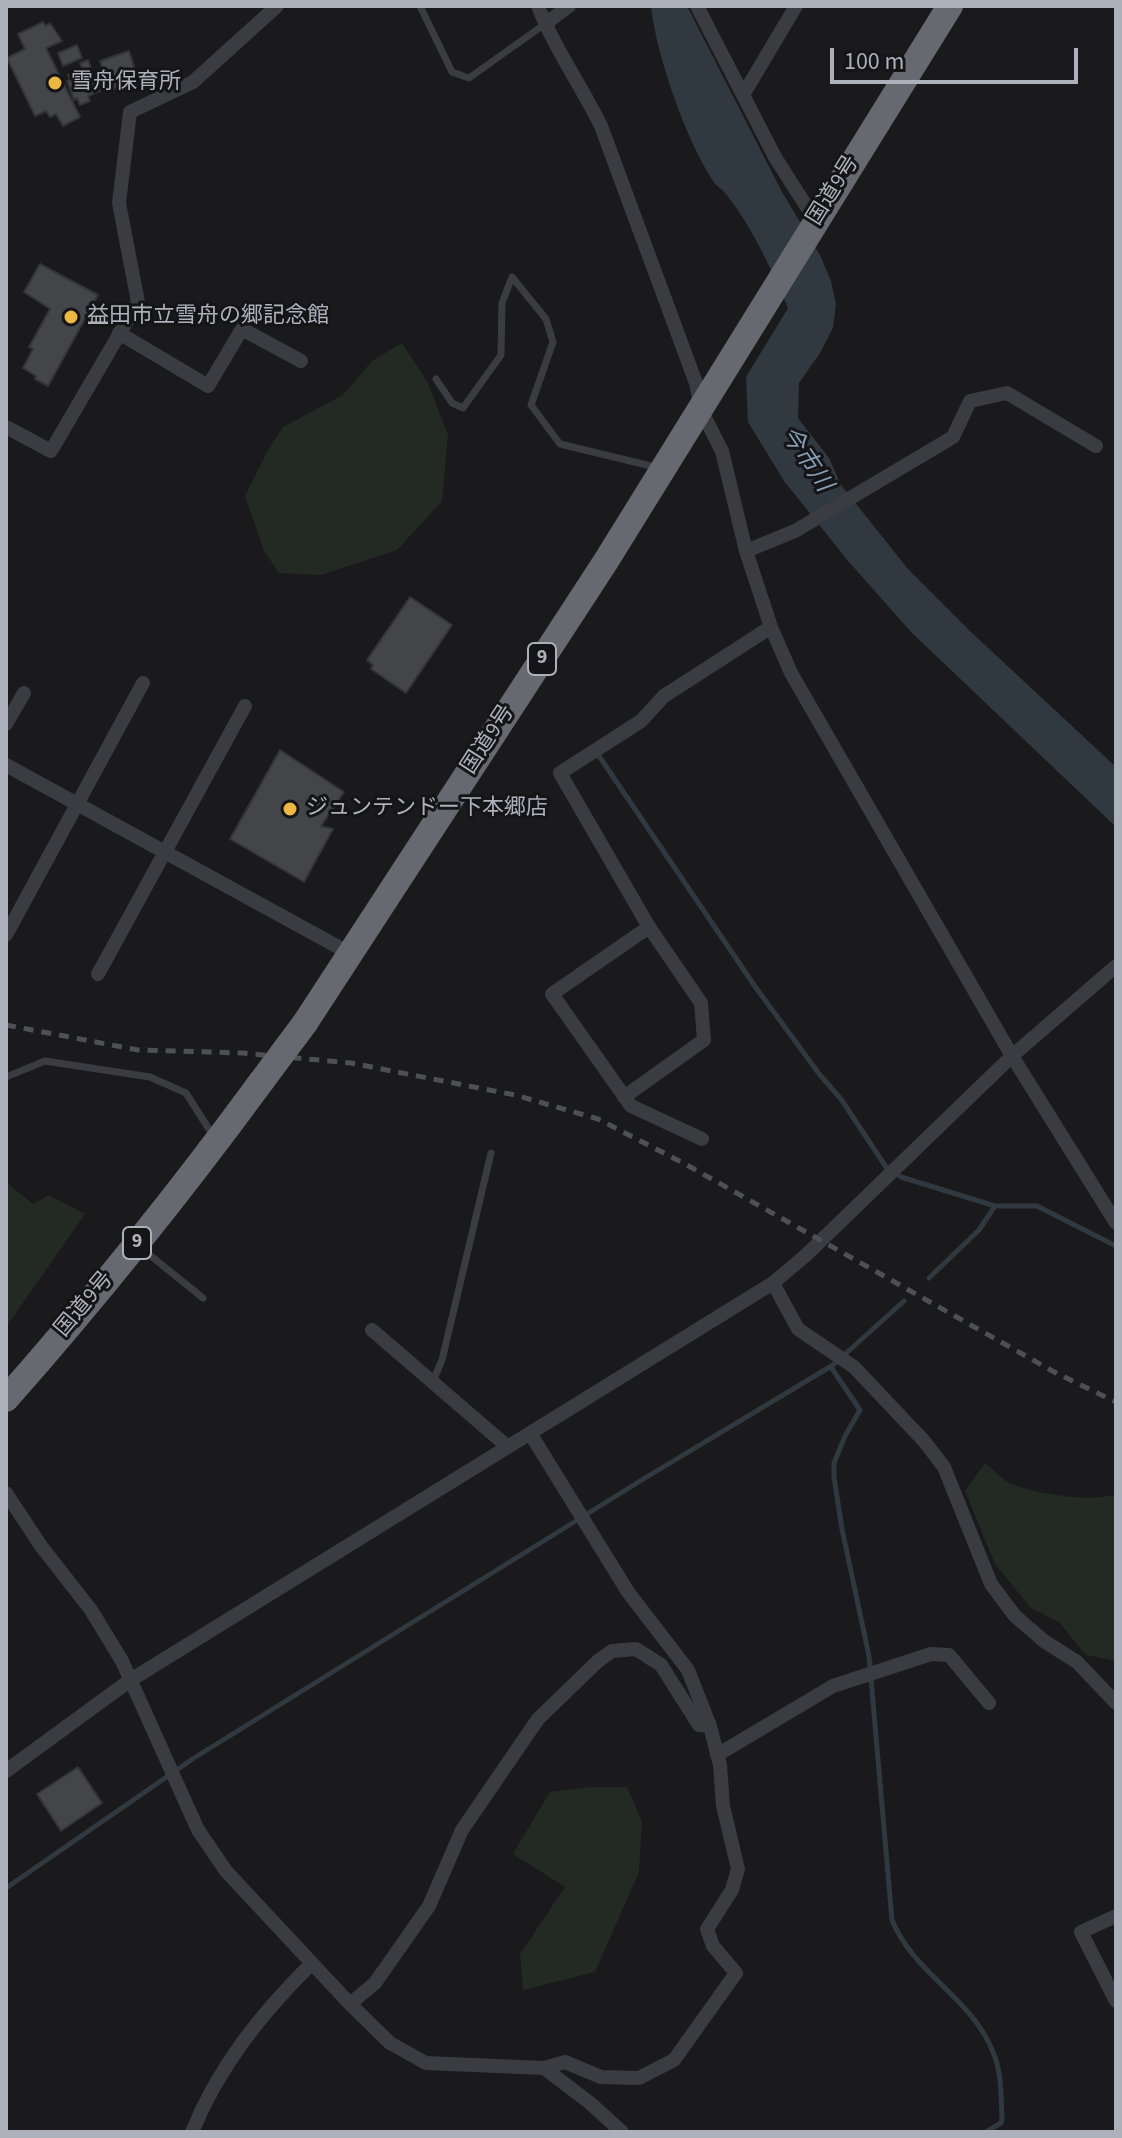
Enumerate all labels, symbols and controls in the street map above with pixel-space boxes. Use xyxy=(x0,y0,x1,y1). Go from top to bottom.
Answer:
scale bar xyxy=(834,32,1082,82)
text: 100 m xyxy=(844,44,904,79)
place label: 雪舟保育所 xyxy=(71,70,181,96)
marker: 雪舟保育所 xyxy=(46,74,64,92)
street label: 国道9号 xyxy=(802,151,866,231)
place label: 益田市立雪舟の郷記念館 xyxy=(87,304,329,330)
marker: 益田市立雪舟の郷記念館 xyxy=(62,308,80,326)
water label: 今市川 xyxy=(773,422,837,498)
road number: 9 xyxy=(528,643,556,675)
street label: 国道9号 xyxy=(457,701,521,779)
place label: ジュンテンドー下本郷店 xyxy=(306,796,548,822)
marker: ジュンテンドー下本郷店 xyxy=(281,800,299,818)
road number: 9 xyxy=(123,1227,151,1259)
street label: 国道9号 xyxy=(50,1267,120,1343)

